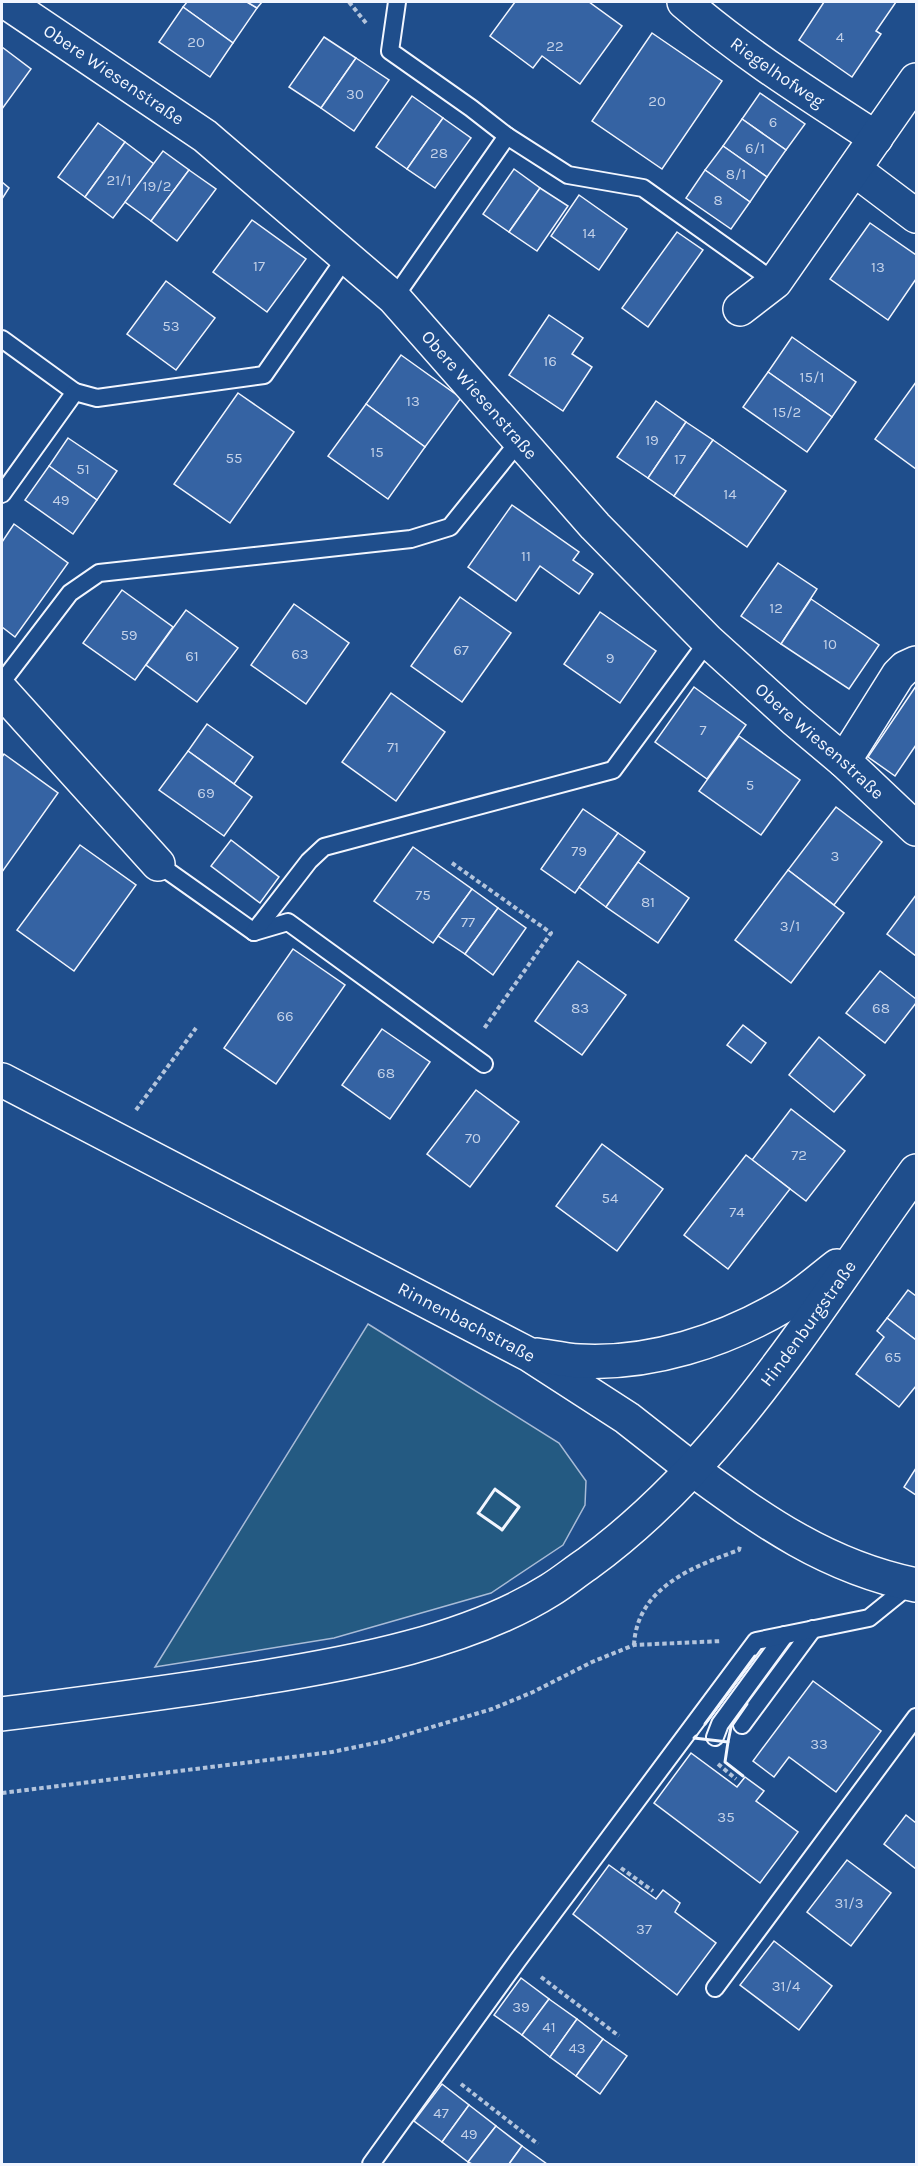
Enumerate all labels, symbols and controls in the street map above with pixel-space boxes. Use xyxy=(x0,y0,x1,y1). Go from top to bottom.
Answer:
street label: Obere Wiesenstraße xyxy=(39,19,188,130)
house number: 4 xyxy=(836,28,845,46)
street label: Riegelhofweg xyxy=(726,32,829,112)
house number: 20 xyxy=(187,33,205,51)
house number: 22 xyxy=(546,37,564,55)
house number: 30 xyxy=(346,85,364,103)
house number: 20 xyxy=(648,92,666,110)
house number: 6 xyxy=(769,113,777,131)
house number: 6/1 xyxy=(745,139,765,157)
house number: 28 xyxy=(430,144,448,162)
house number: 8/1 xyxy=(726,165,746,183)
house number: 21/1 xyxy=(106,171,132,189)
house number: 19/2 xyxy=(143,177,171,195)
house number: 8 xyxy=(713,191,723,209)
house number: 14 xyxy=(582,224,596,242)
house number: 17 xyxy=(253,257,265,275)
house number: 13 xyxy=(871,258,885,276)
house number: 53 xyxy=(162,317,180,335)
street label: Obere Wiesenstraße xyxy=(417,326,542,464)
house number: 16 xyxy=(543,352,557,370)
house number: 15/1 xyxy=(800,368,824,386)
house number: 13 xyxy=(406,392,420,410)
house number: 15/2 xyxy=(773,403,801,421)
house number: 19 xyxy=(645,431,659,449)
house number: 15 xyxy=(370,443,384,461)
house number: 55 xyxy=(226,449,242,467)
house number: 17 xyxy=(674,450,686,468)
house number: 51 xyxy=(76,460,90,478)
house number: 14 xyxy=(723,485,737,503)
house number: 49 xyxy=(52,491,70,509)
house number: 11 xyxy=(521,547,531,565)
house number: 12 xyxy=(769,599,783,617)
house number: 59 xyxy=(120,626,138,644)
house number: 10 xyxy=(823,635,837,653)
house number: 67 xyxy=(453,641,469,659)
house number: 63 xyxy=(291,645,309,663)
house number: 61 xyxy=(185,647,199,665)
house number: 9 xyxy=(606,649,614,667)
street label: Obere Wiesenstraße xyxy=(751,678,889,804)
house number: 7 xyxy=(699,721,707,739)
house number: 71 xyxy=(387,738,399,756)
house number: 5 xyxy=(746,776,754,794)
house number: 69 xyxy=(197,784,215,802)
house number: 79 xyxy=(571,842,587,860)
house number: 3 xyxy=(831,847,839,865)
house number: 75 xyxy=(415,886,431,904)
house number: 81 xyxy=(641,893,655,911)
house number: 77 xyxy=(461,913,475,931)
house number: 3/1 xyxy=(780,917,800,935)
house number: 83 xyxy=(571,999,589,1017)
house number: 68 xyxy=(872,999,890,1017)
house number: 66 xyxy=(276,1007,294,1025)
house number: 68 xyxy=(377,1064,395,1082)
house number: 70 xyxy=(465,1129,481,1147)
house number: 72 xyxy=(791,1146,807,1164)
house number: 54 xyxy=(602,1189,619,1207)
house number: 74 xyxy=(729,1203,745,1221)
street label: Hindenburgstraße xyxy=(755,1256,861,1391)
street label: Rinnenbachstraße xyxy=(394,1277,540,1367)
house number: 65 xyxy=(884,1348,902,1366)
house number: 33 xyxy=(810,1735,828,1753)
house number: 35 xyxy=(717,1808,735,1826)
house number: 31/3 xyxy=(834,1894,864,1912)
house number: 37 xyxy=(636,1920,652,1938)
house number: 31/4 xyxy=(772,1977,801,1995)
house number: 39 xyxy=(512,1998,530,2016)
house number: 41 xyxy=(542,2018,556,2036)
house number: 43 xyxy=(568,2039,586,2057)
house number: 47 xyxy=(433,2104,449,2122)
house number: 49 xyxy=(460,2125,478,2143)

